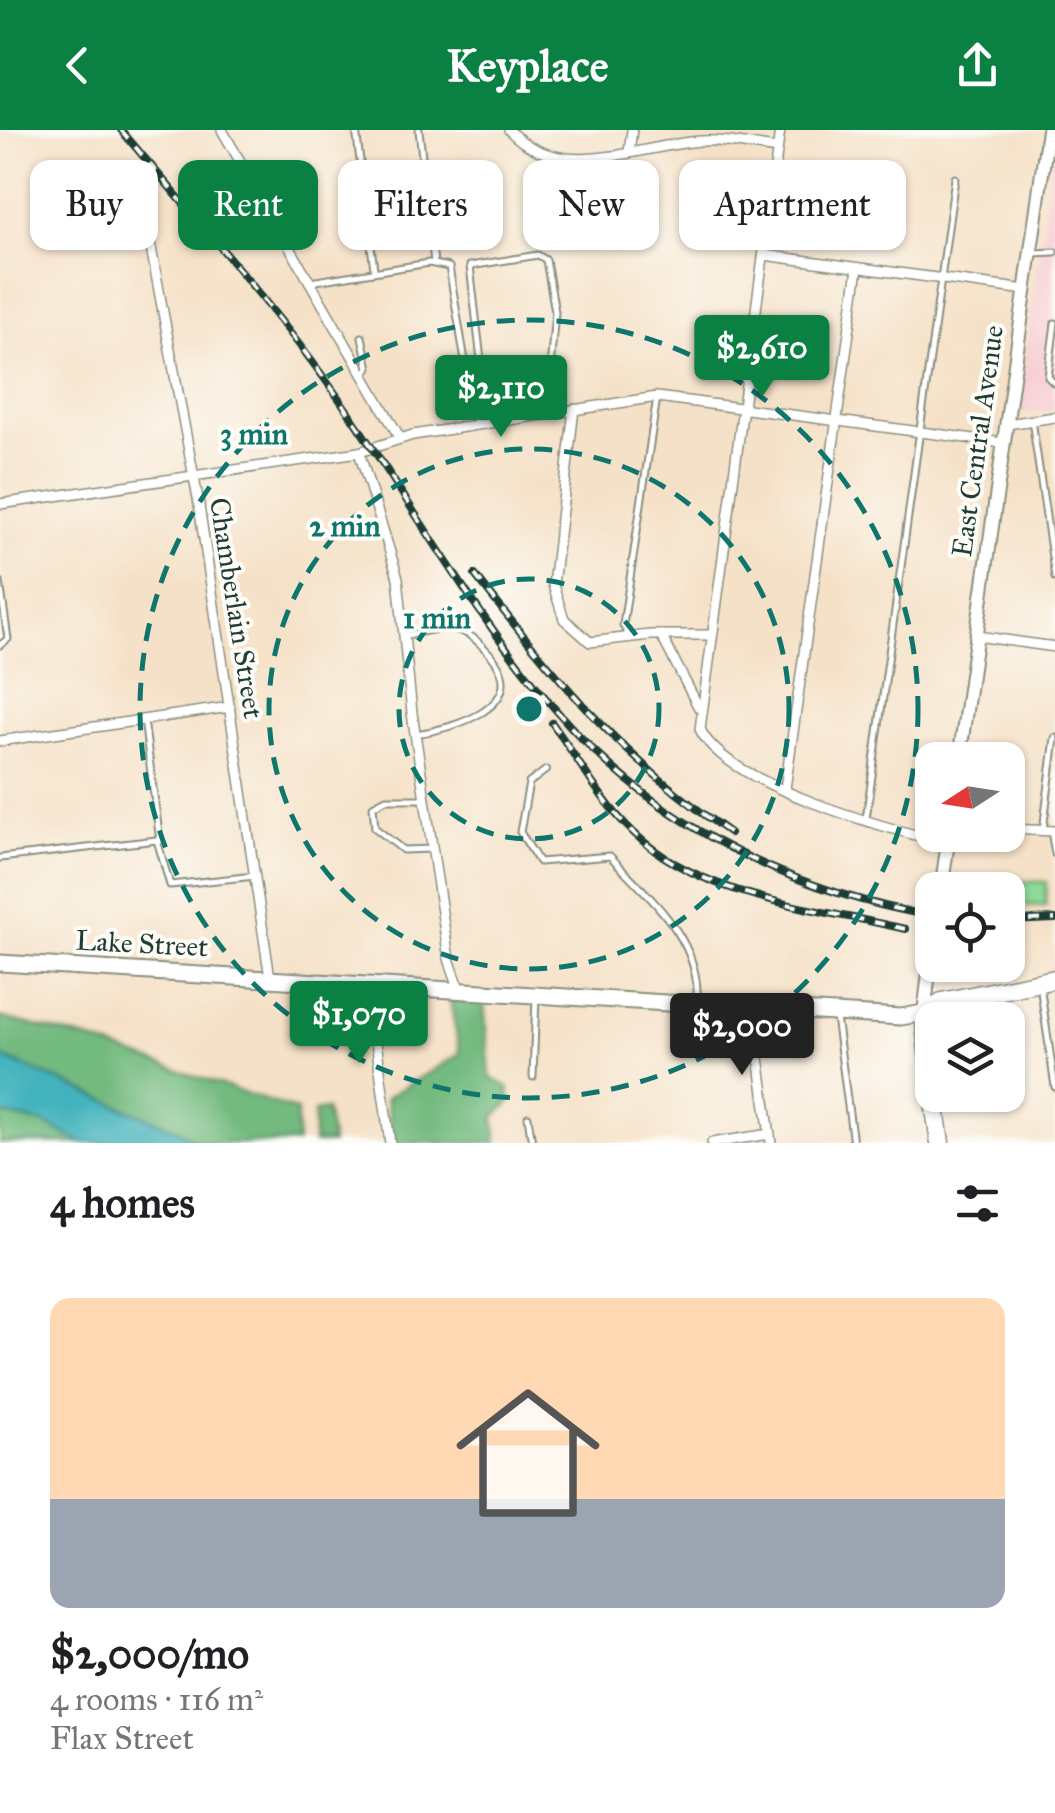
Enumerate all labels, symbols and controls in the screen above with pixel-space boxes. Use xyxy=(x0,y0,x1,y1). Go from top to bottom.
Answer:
icon: back xyxy=(50,38,105,93)
text: Keyplace xyxy=(446,38,609,93)
icon: share xyxy=(950,38,1005,93)
chip: Buy xyxy=(30,160,158,250)
chip: Rent xyxy=(178,160,318,250)
chip: Filters xyxy=(338,160,503,250)
chip: New xyxy=(523,160,659,250)
chip: Apartment xyxy=(679,160,906,250)
pin: $2,610 xyxy=(681,315,843,400)
street label: East Central Avenue xyxy=(944,323,1011,559)
text: $2,610 xyxy=(716,328,808,367)
pin: $2,110 xyxy=(420,355,582,440)
text: $2,110 xyxy=(457,368,545,407)
text: 3 min xyxy=(220,416,289,452)
street label: Chamberlain Street xyxy=(202,495,271,721)
text: 2 min xyxy=(310,508,381,544)
text: 1 min xyxy=(403,600,472,636)
centre of rings xyxy=(511,691,547,727)
north arrow xyxy=(915,742,1025,852)
map controls xyxy=(915,742,1025,1112)
button: locate xyxy=(915,872,1025,982)
street label: Lake Street xyxy=(75,923,209,964)
pin: $1,070 xyxy=(278,981,440,1066)
pin: $2,000 xyxy=(661,993,823,1078)
text: $1,070 xyxy=(312,994,406,1033)
button: layers xyxy=(915,1002,1025,1112)
text: $2,000 xyxy=(692,1006,792,1045)
icon: filters xyxy=(950,1176,1005,1231)
text: 4 homes xyxy=(50,1177,195,1229)
icon: home xyxy=(438,1363,618,1543)
text: $2,000/mo xyxy=(50,1628,249,1680)
text: 4 rooms · 116 m² xyxy=(50,1680,263,1719)
text: Flax Street xyxy=(50,1719,194,1758)

